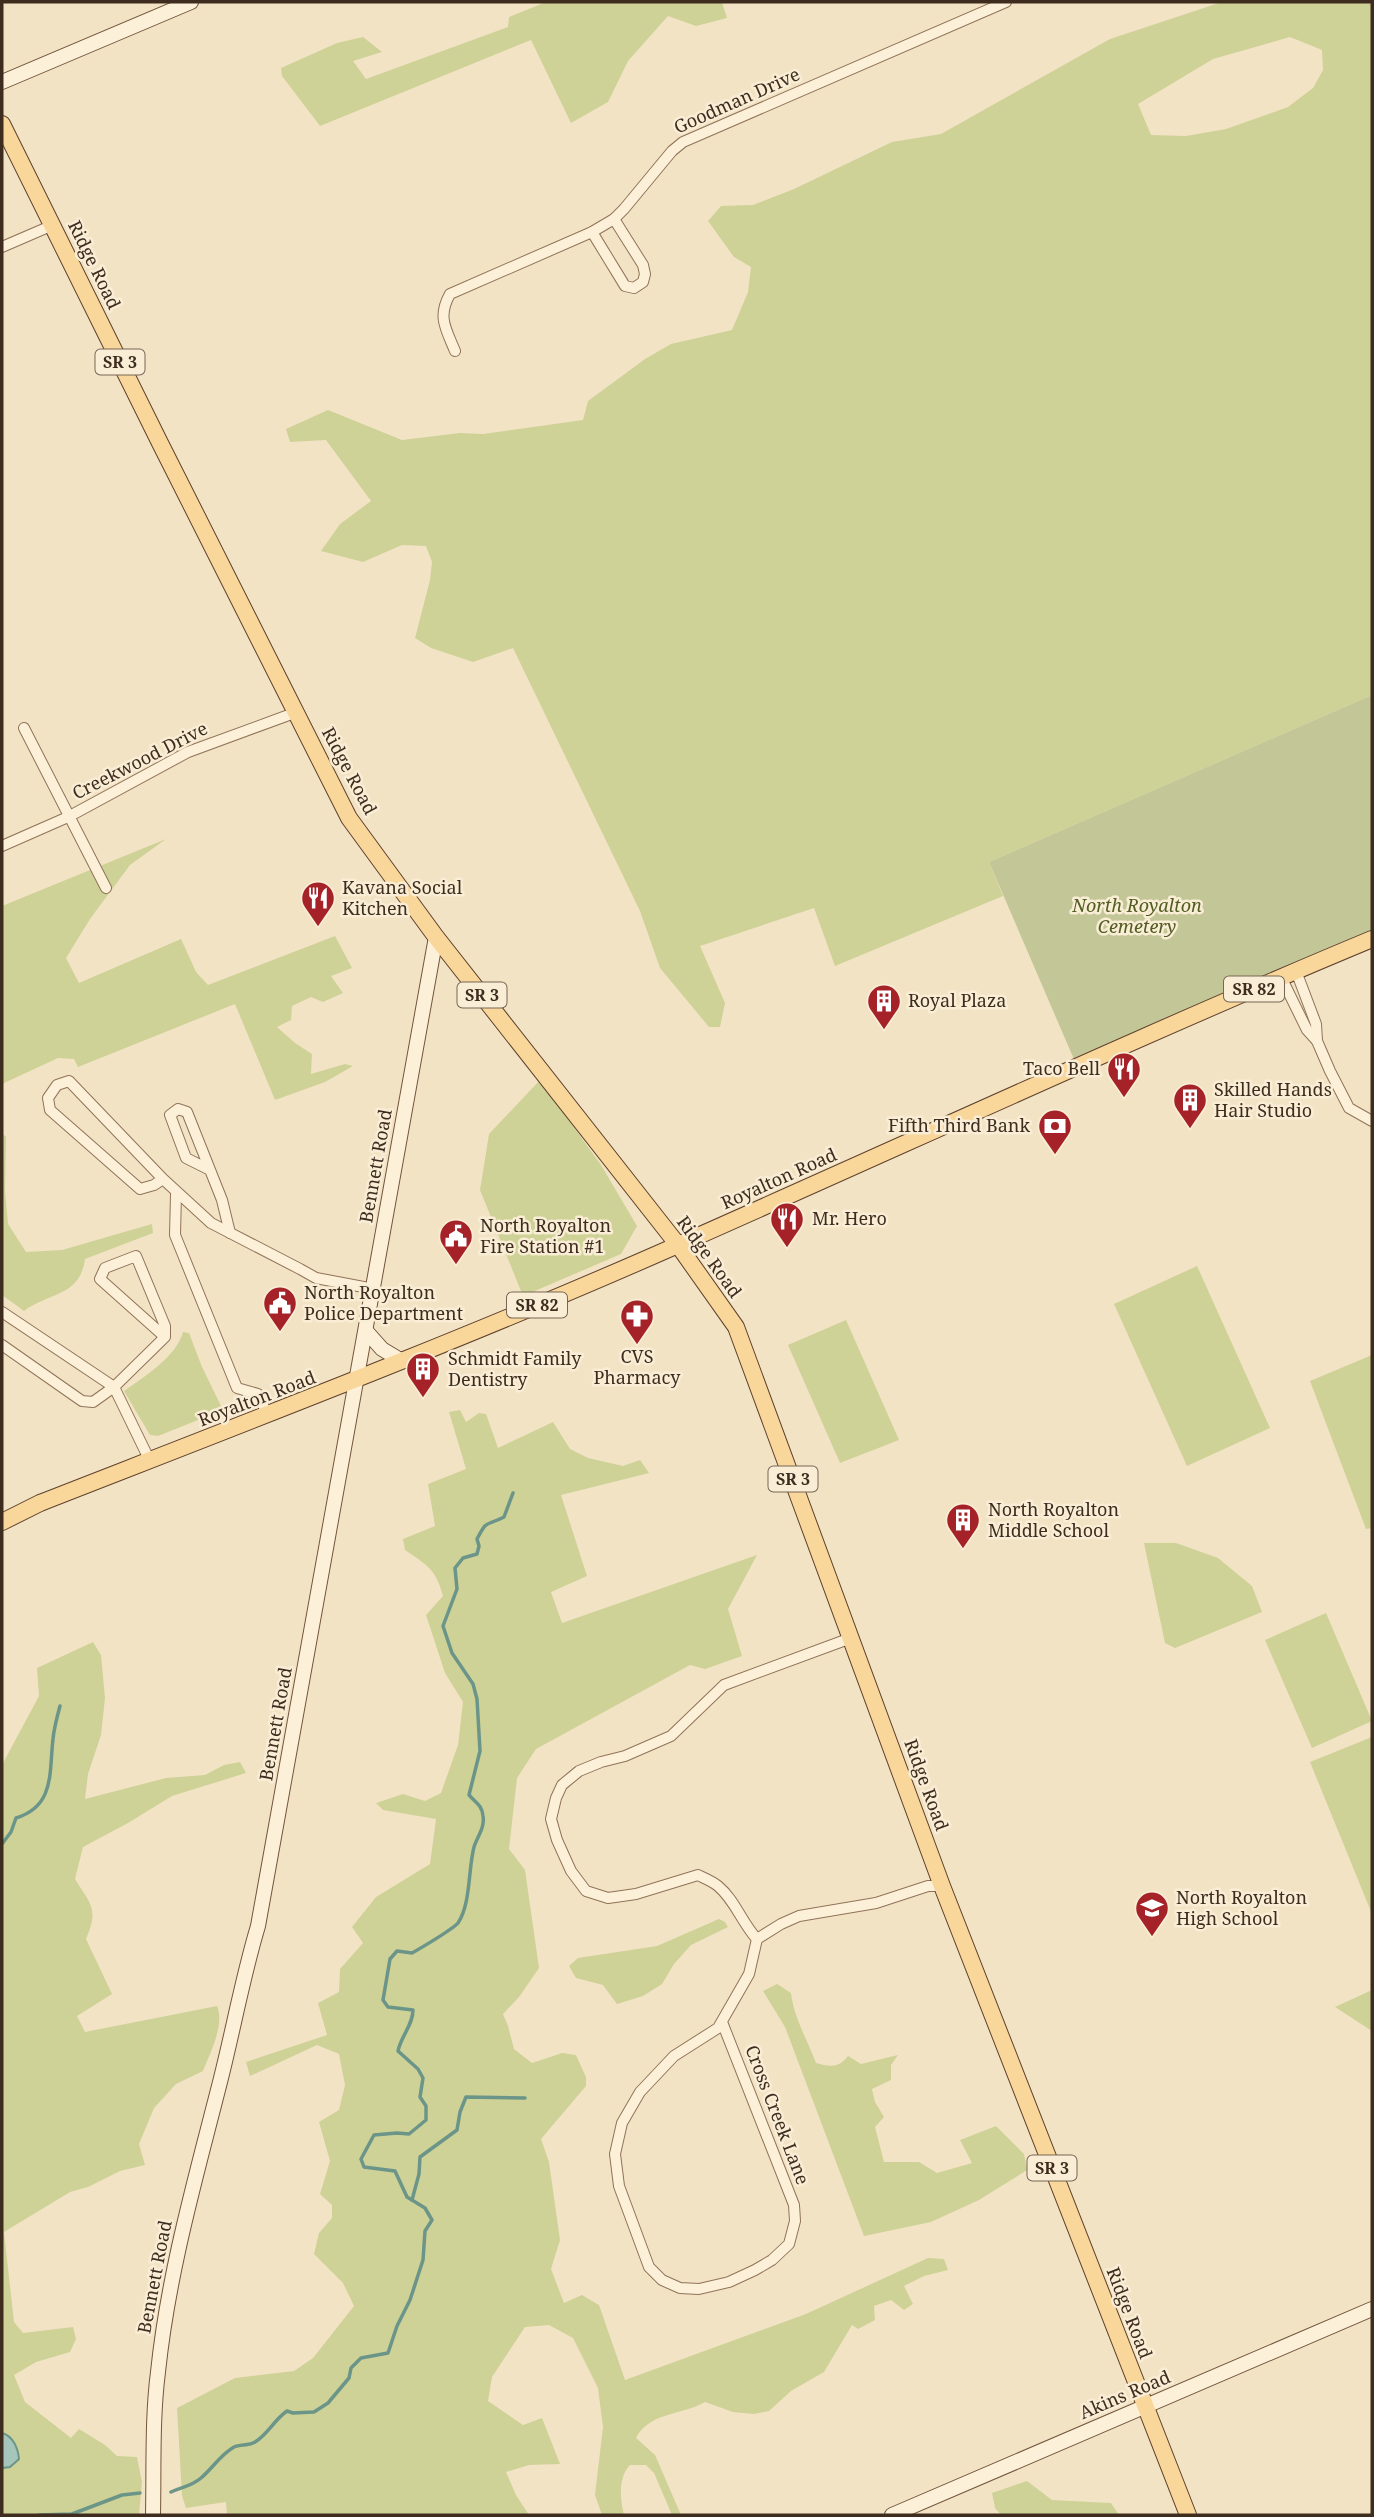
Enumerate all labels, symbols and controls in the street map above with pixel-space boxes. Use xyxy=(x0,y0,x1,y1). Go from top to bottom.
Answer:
street label: Goodman Drive xyxy=(670,62,803,139)
street label: Ridge Road xyxy=(63,216,127,313)
road number: SR 3 xyxy=(96,350,144,374)
street label: Creekwood Drive xyxy=(68,716,211,805)
street label: Ridge Road xyxy=(317,723,383,819)
place label: Kavana Social Kitchen xyxy=(342,875,463,920)
restaurant icon: Kavana Social Kitchen xyxy=(299,879,337,928)
park label: North Royalton Cemetery xyxy=(1071,893,1202,938)
road number: SR 82 xyxy=(1224,976,1284,1001)
road number: SR 3 xyxy=(458,982,506,1007)
building icon: Royal Plaza xyxy=(865,982,903,1031)
place label: Royal Plaza xyxy=(908,988,1006,1012)
restaurant icon: Taco Bell xyxy=(1105,1050,1143,1099)
place label: Taco Bell xyxy=(1023,1056,1100,1080)
place label: Skilled Hands Hair Studio xyxy=(1214,1077,1332,1122)
building icon: Skilled Hands Hair Studio xyxy=(1171,1081,1209,1130)
street label: Bennett Road xyxy=(353,1107,397,1225)
bank icon: Fifth Third Bank xyxy=(1036,1107,1074,1156)
place label: Fifth Third Bank xyxy=(888,1113,1030,1137)
street label: Royalton Road xyxy=(717,1142,840,1214)
restaurant icon: Mr. Hero xyxy=(768,1200,806,1249)
place label: Mr. Hero xyxy=(812,1206,887,1230)
street label: Ridge Road xyxy=(672,1211,748,1302)
place label: North Royalton Fire Station #1 xyxy=(480,1213,611,1258)
public building icon: North Royalton Fire Station #1 xyxy=(437,1217,475,1266)
place label: North Royalton Police Department xyxy=(304,1280,463,1325)
public building icon: North Royalton Police Department xyxy=(261,1284,299,1333)
road number: SR 82 xyxy=(507,1292,567,1317)
pharmacy icon: CVS Pharmacy xyxy=(618,1297,656,1346)
place label: CVS Pharmacy xyxy=(593,1344,681,1389)
place label: Schmidt Family Dentistry xyxy=(448,1346,582,1391)
building icon: Schmidt Family Dentistry xyxy=(404,1350,442,1399)
street label: Royalton Road xyxy=(194,1365,319,1432)
road number: SR 3 xyxy=(768,1466,818,1492)
place label: North Royalton Middle School xyxy=(988,1497,1119,1542)
building icon: North Royalton Middle School xyxy=(944,1501,982,1550)
street label: Bennett Road xyxy=(253,1665,297,1783)
street label: Ridge Road xyxy=(899,1735,955,1834)
place label: North Royalton High School xyxy=(1176,1885,1307,1930)
school or university icon: North Royalton High School xyxy=(1133,1889,1171,1938)
street label: Cross Creek Lane xyxy=(740,2042,816,2188)
road number: SR 3 xyxy=(1028,2156,1076,2180)
street label: Bennett Road xyxy=(131,2218,177,2336)
street label: Ridge Road xyxy=(1102,2264,1158,2362)
street label: Akins Road xyxy=(1075,2364,1174,2424)

